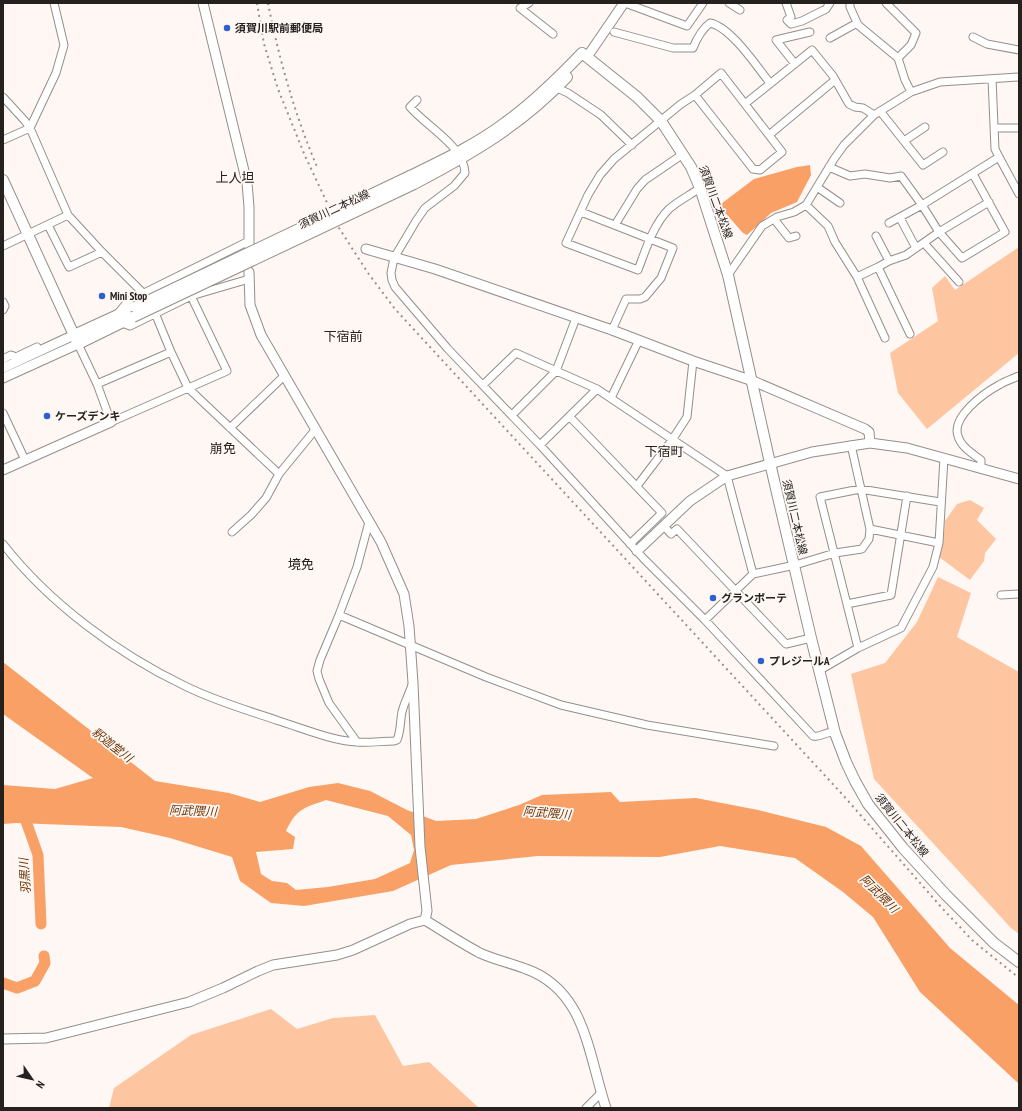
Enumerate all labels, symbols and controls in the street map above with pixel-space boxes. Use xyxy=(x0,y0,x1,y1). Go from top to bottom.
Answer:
place label: 須賀川駅前郵便局 xyxy=(235,21,323,35)
marker: 須賀川駅前郵便局 xyxy=(222,23,232,33)
street label: 須賀川二本松線 xyxy=(696,163,736,241)
district label: 上人坦 xyxy=(215,169,255,186)
street label: 須賀川二本松線 xyxy=(296,186,372,232)
place label: Mini Stop xyxy=(110,289,147,303)
marker: Mini Stop xyxy=(97,291,107,301)
district label: 下宿前 xyxy=(323,328,363,345)
place label: ケーズデンキ xyxy=(55,409,120,423)
marker: ケーズデンキ xyxy=(42,411,52,421)
district label: 崩免 xyxy=(210,440,236,457)
district label: 下宿町 xyxy=(644,443,684,460)
street label: 須賀川二本松線 xyxy=(780,478,810,556)
district label: 境免 xyxy=(288,556,314,573)
place label: グランポーテ xyxy=(721,591,787,605)
marker: グランポーテ xyxy=(708,593,718,603)
place label: プレジールA xyxy=(769,654,830,668)
marker: プレジールA xyxy=(756,656,766,666)
water label: 釈迦堂川 xyxy=(89,724,137,767)
street label: 須賀川二本松線 xyxy=(872,791,932,859)
water label: 阿武隈川 xyxy=(169,802,219,819)
water label: 阿武隈川 xyxy=(522,803,574,822)
water label: 羽黒川 xyxy=(16,856,33,895)
water label: 阿武隈川 xyxy=(857,871,903,917)
north arrow xyxy=(12,1059,52,1099)
text: N xyxy=(33,1078,48,1091)

